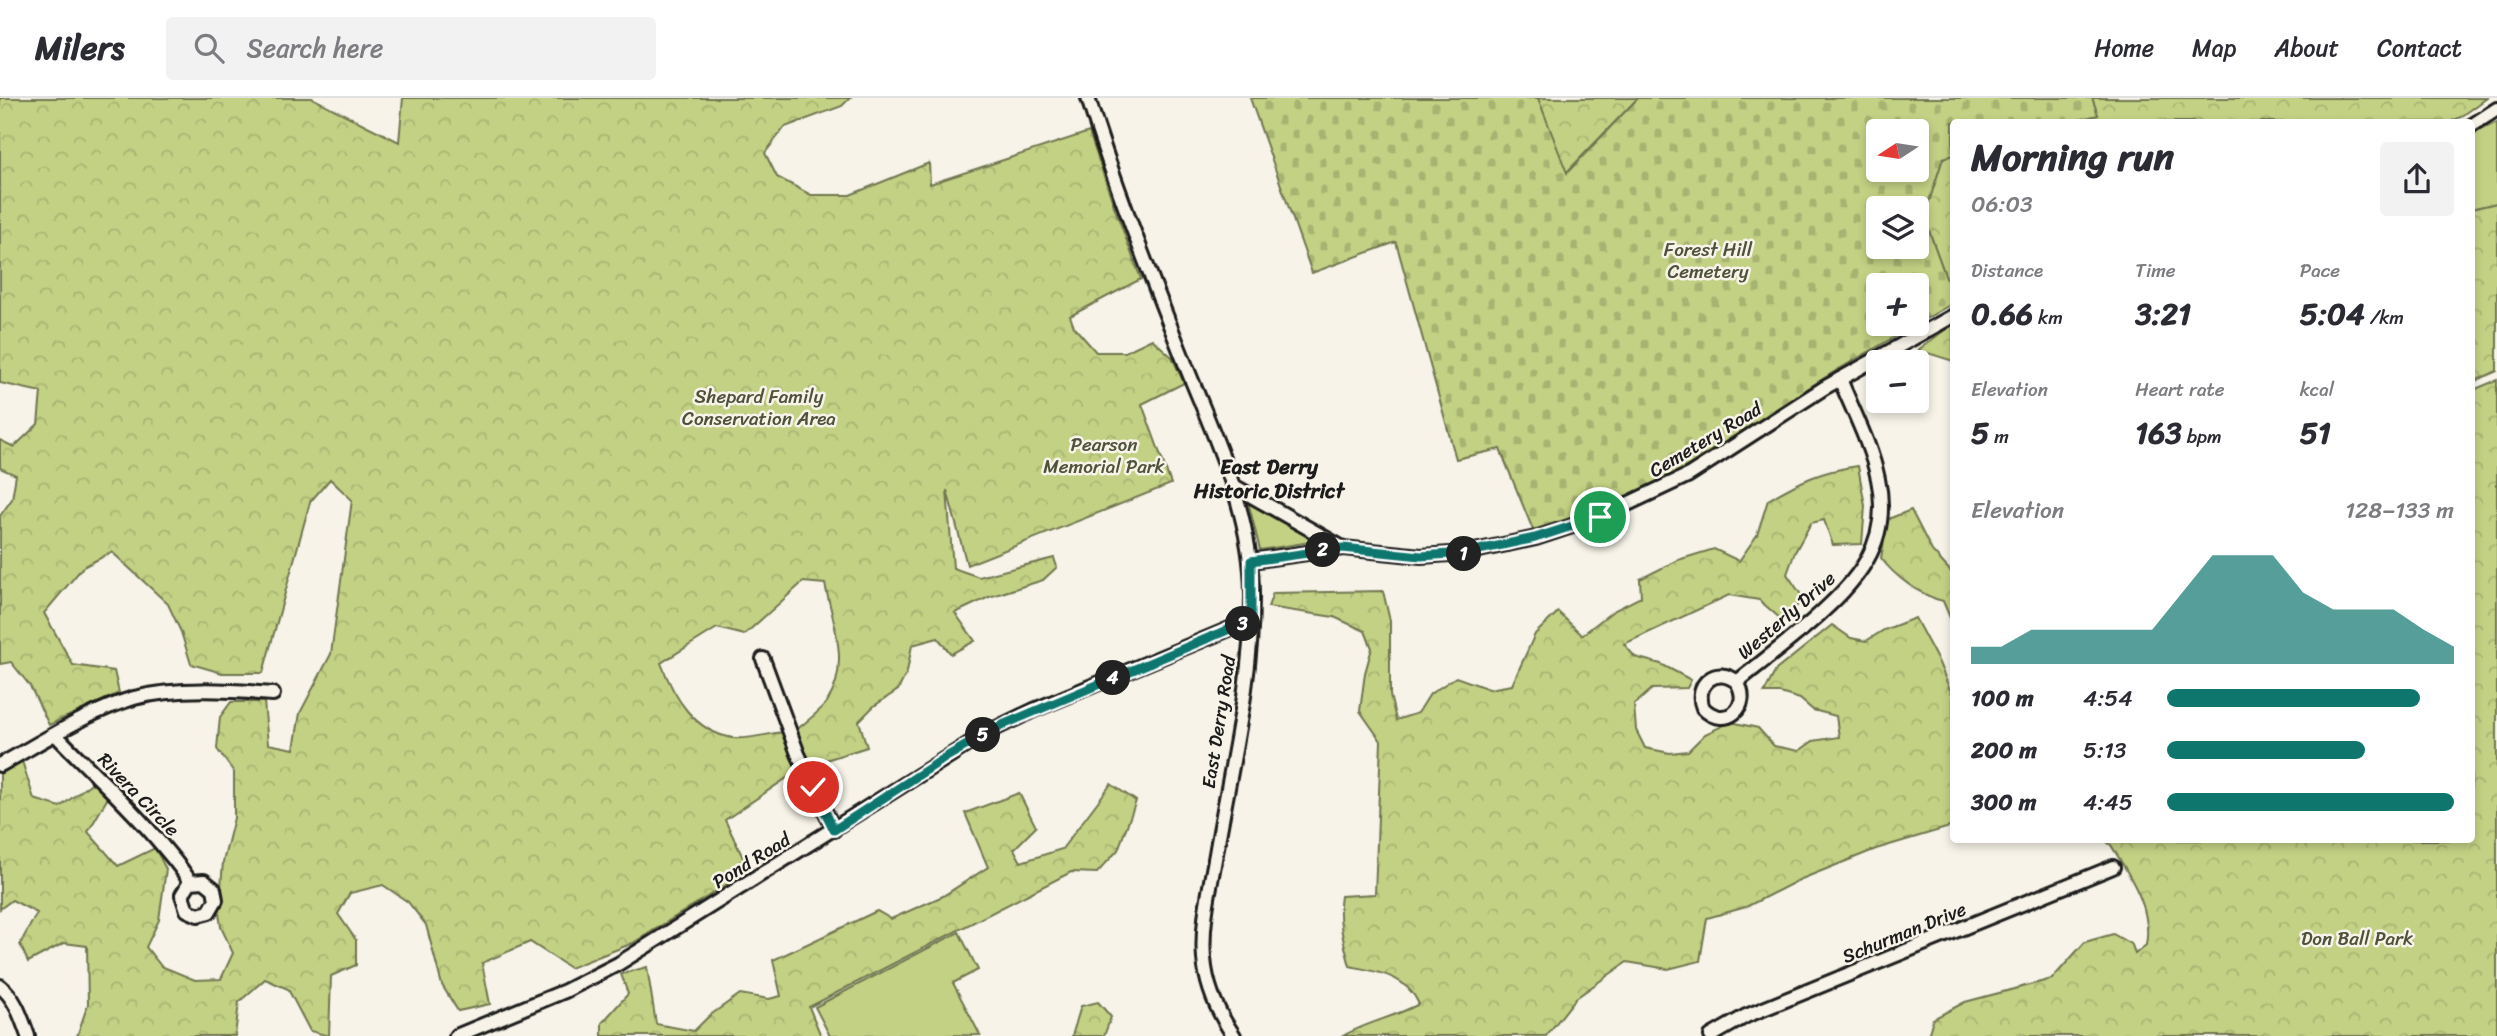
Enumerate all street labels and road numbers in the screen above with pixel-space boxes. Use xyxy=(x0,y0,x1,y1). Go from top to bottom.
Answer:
street label: Cemetery Road xyxy=(1642,392,1769,486)
street label: Westerly Drive xyxy=(1729,563,1843,668)
street label: East Derry Road xyxy=(1192,651,1246,791)
street label: Rivera Circle xyxy=(90,744,188,845)
street label: Pond Road xyxy=(706,822,799,898)
street label: Schurman Drive xyxy=(1837,892,1972,972)

